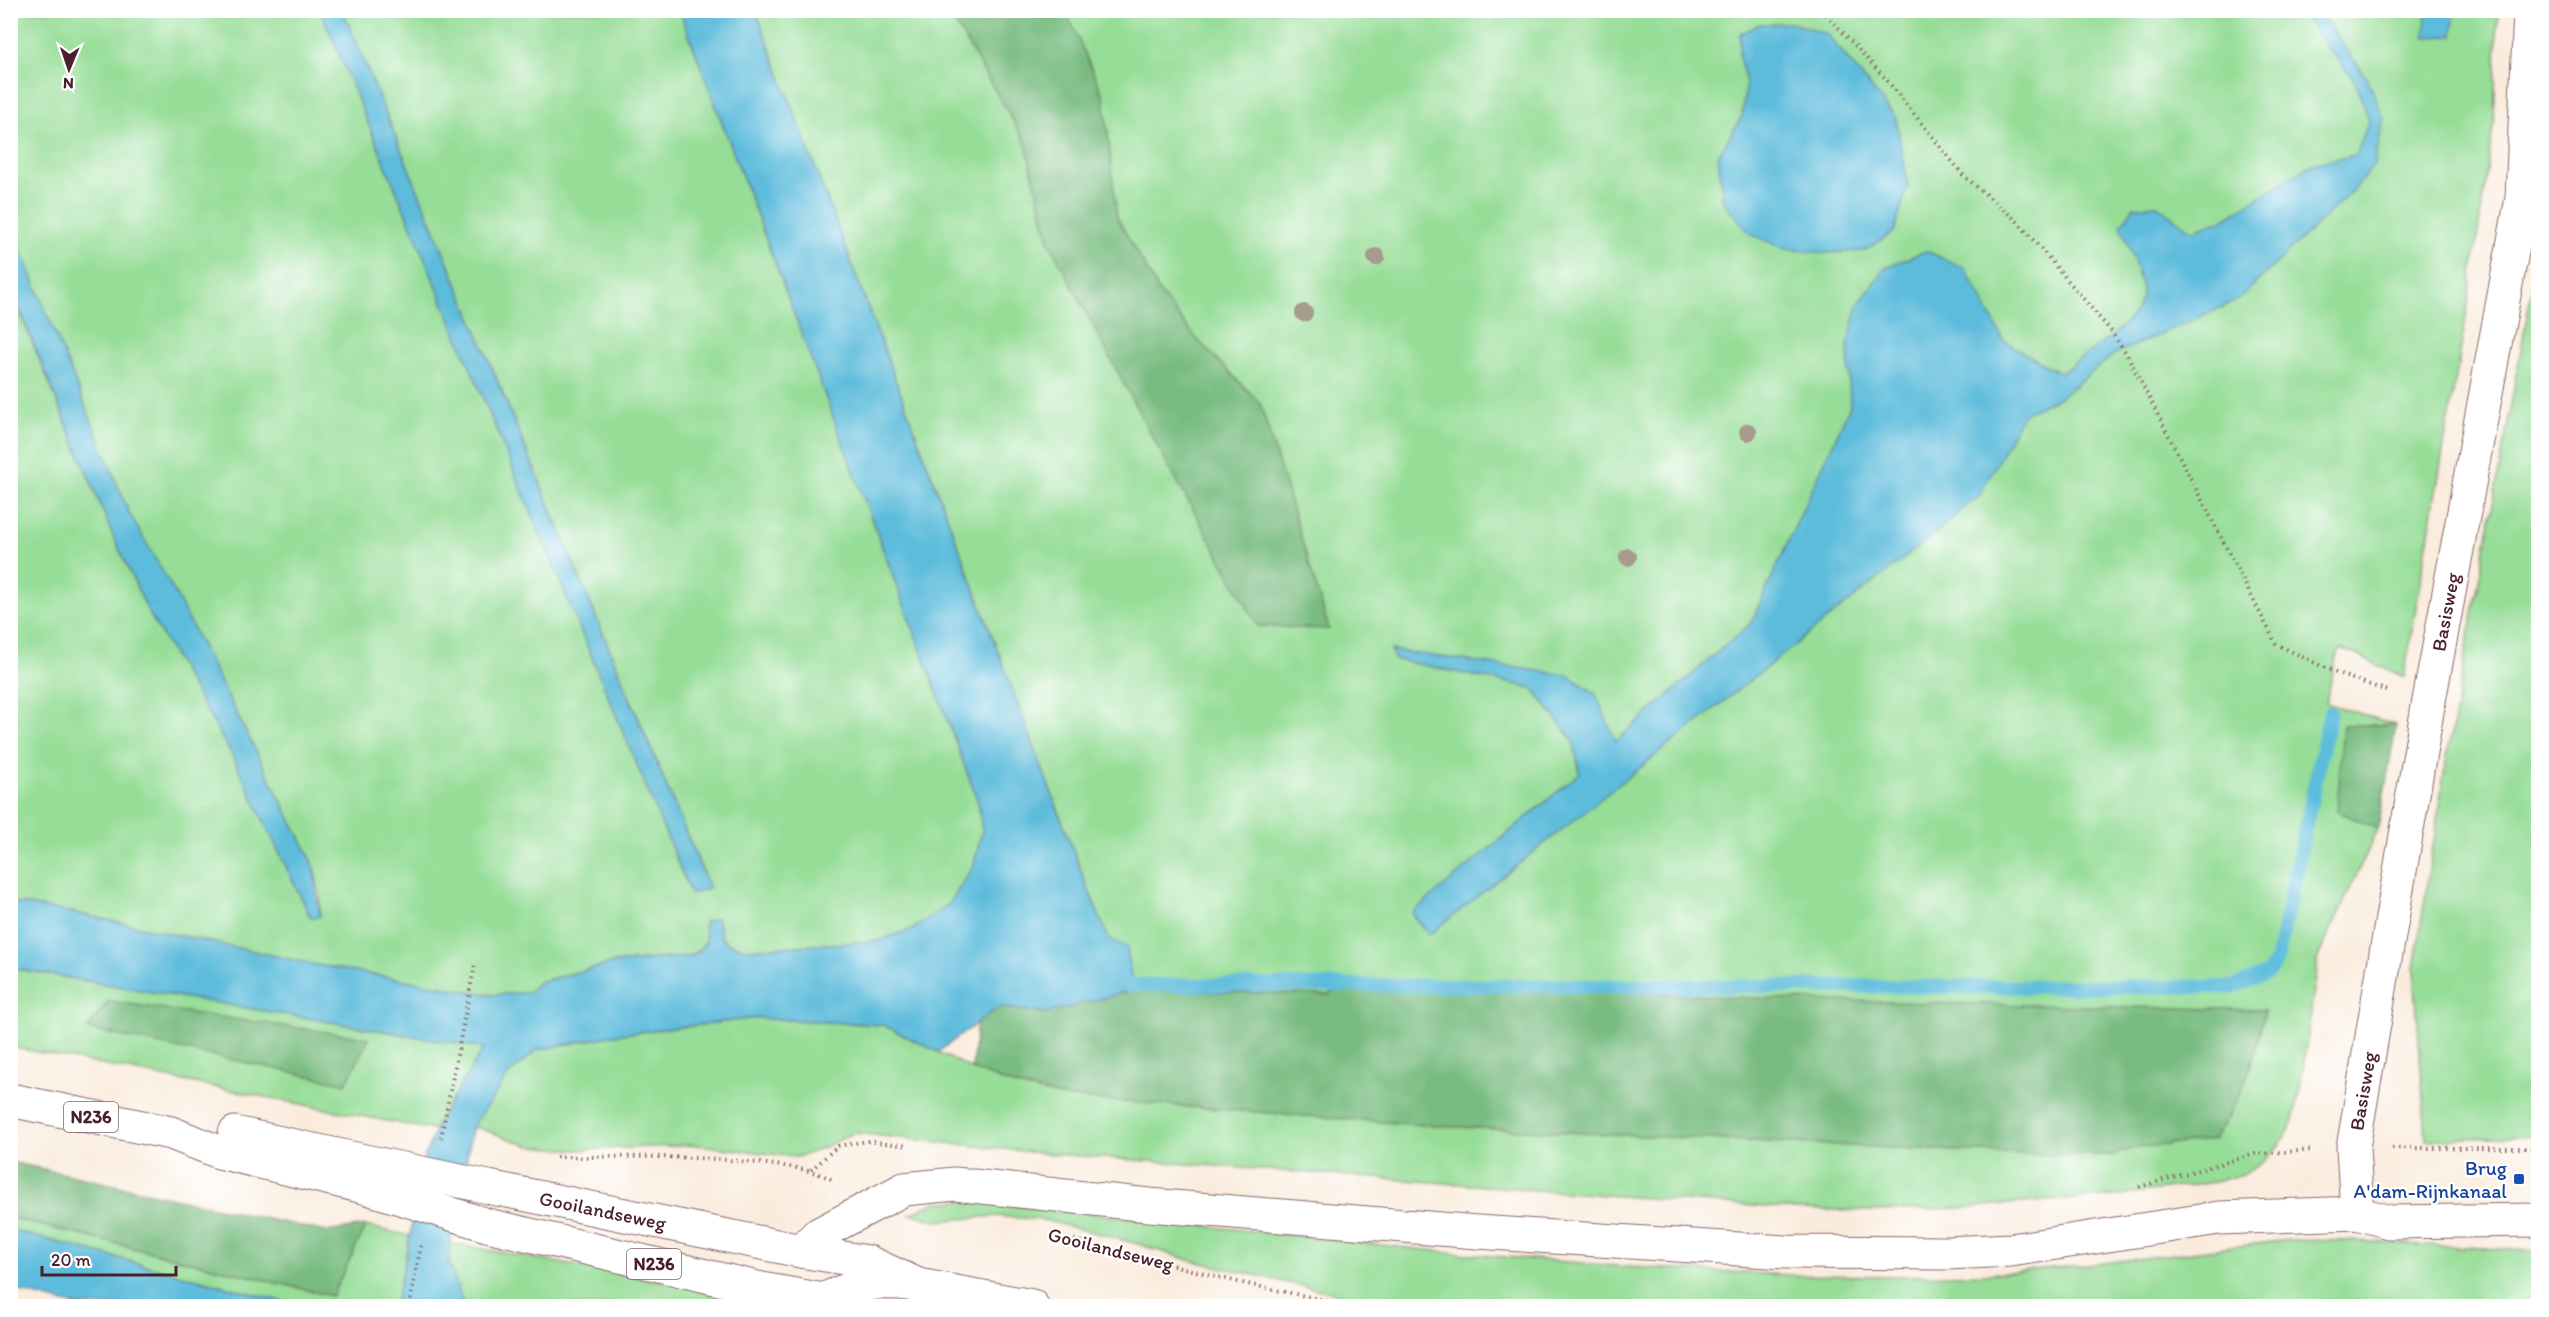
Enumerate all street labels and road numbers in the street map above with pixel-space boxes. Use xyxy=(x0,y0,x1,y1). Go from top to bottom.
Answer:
street label: Basisweg xyxy=(2426,570,2465,653)
street label: Basisweg xyxy=(2344,1049,2381,1132)
road number: N236 xyxy=(64,1102,118,1132)
street label: Gooilandseweg xyxy=(537,1186,669,1235)
street label: Gooilandseweg xyxy=(1046,1222,1177,1276)
road number: N236 xyxy=(627,1249,681,1279)

